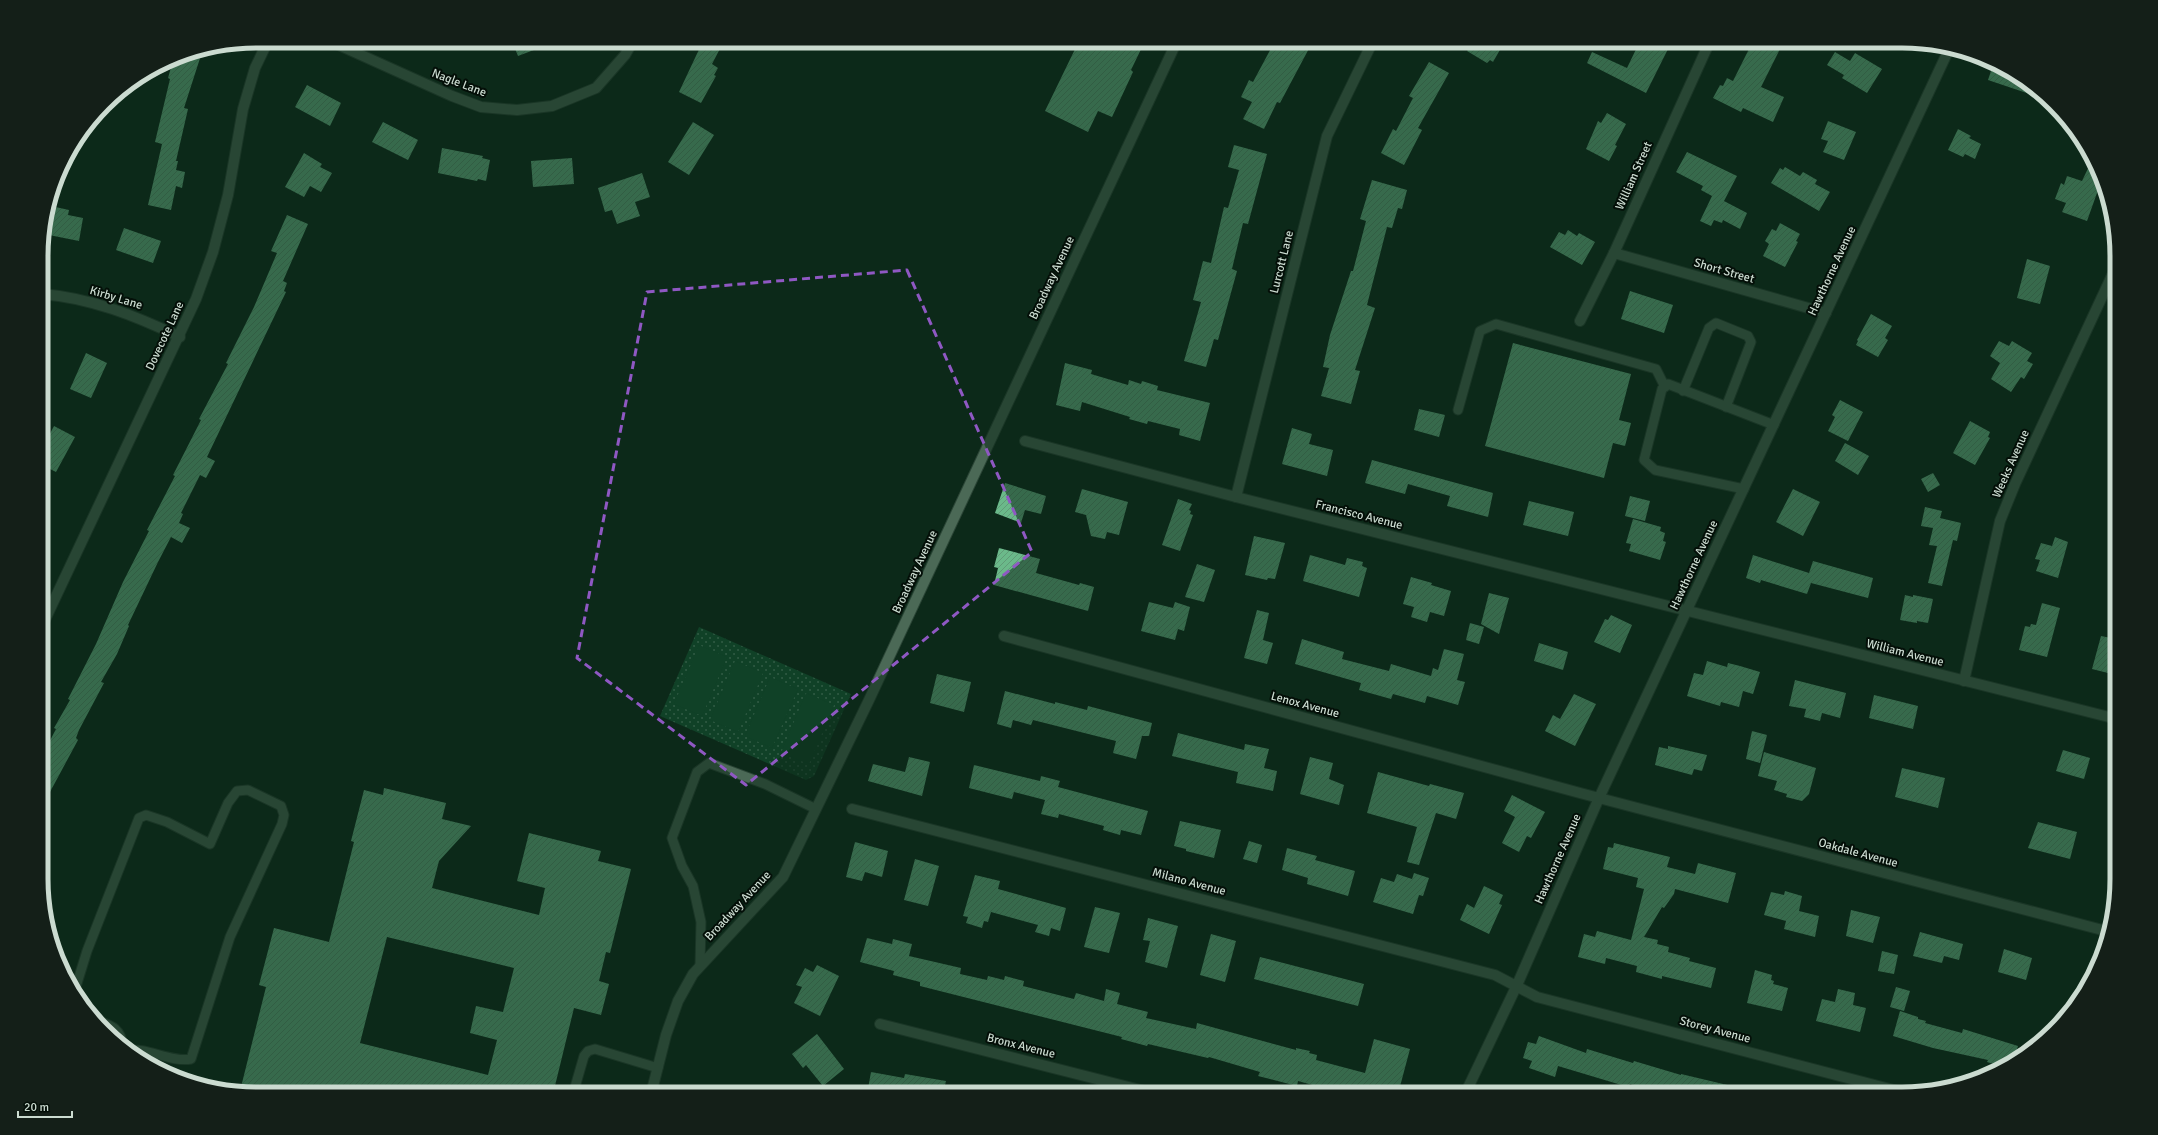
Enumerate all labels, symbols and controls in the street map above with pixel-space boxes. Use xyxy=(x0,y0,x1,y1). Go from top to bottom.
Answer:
street label: Nagle Lane xyxy=(430,66,488,100)
street label: William Street xyxy=(1612,140,1656,212)
street label: Hawthorne Avenue xyxy=(1805,224,1859,318)
street label: Lurcott Lane xyxy=(1267,229,1297,295)
street label: Broadway Avenue xyxy=(1026,234,1078,322)
street label: Short Street xyxy=(1692,255,1756,287)
street label: Kirby Lane xyxy=(88,283,144,313)
street label: Dovecote Lane xyxy=(142,299,188,373)
street label: Weeks Avenue xyxy=(1989,428,2033,500)
street label: Francisco Avenue xyxy=(1314,497,1404,533)
street label: Hawthorne Avenue xyxy=(1667,518,1721,612)
street label: Broadway Avenue xyxy=(889,528,941,616)
street label: William Avenue xyxy=(1865,636,1945,670)
street label: Lenox Avenue xyxy=(1269,689,1341,721)
street label: Hawthorne Avenue xyxy=(1531,812,1585,906)
street label: Oakdale Avenue xyxy=(1817,835,1899,871)
street label: Milano Avenue xyxy=(1151,865,1227,899)
street label: Broadway Avenue xyxy=(702,868,774,944)
street label: Storey Avenue xyxy=(1678,1013,1752,1047)
street label: Bronx Avenue xyxy=(985,1030,1057,1062)
scale bar xyxy=(18,1093,72,1119)
text: 20 m xyxy=(24,1100,49,1115)

